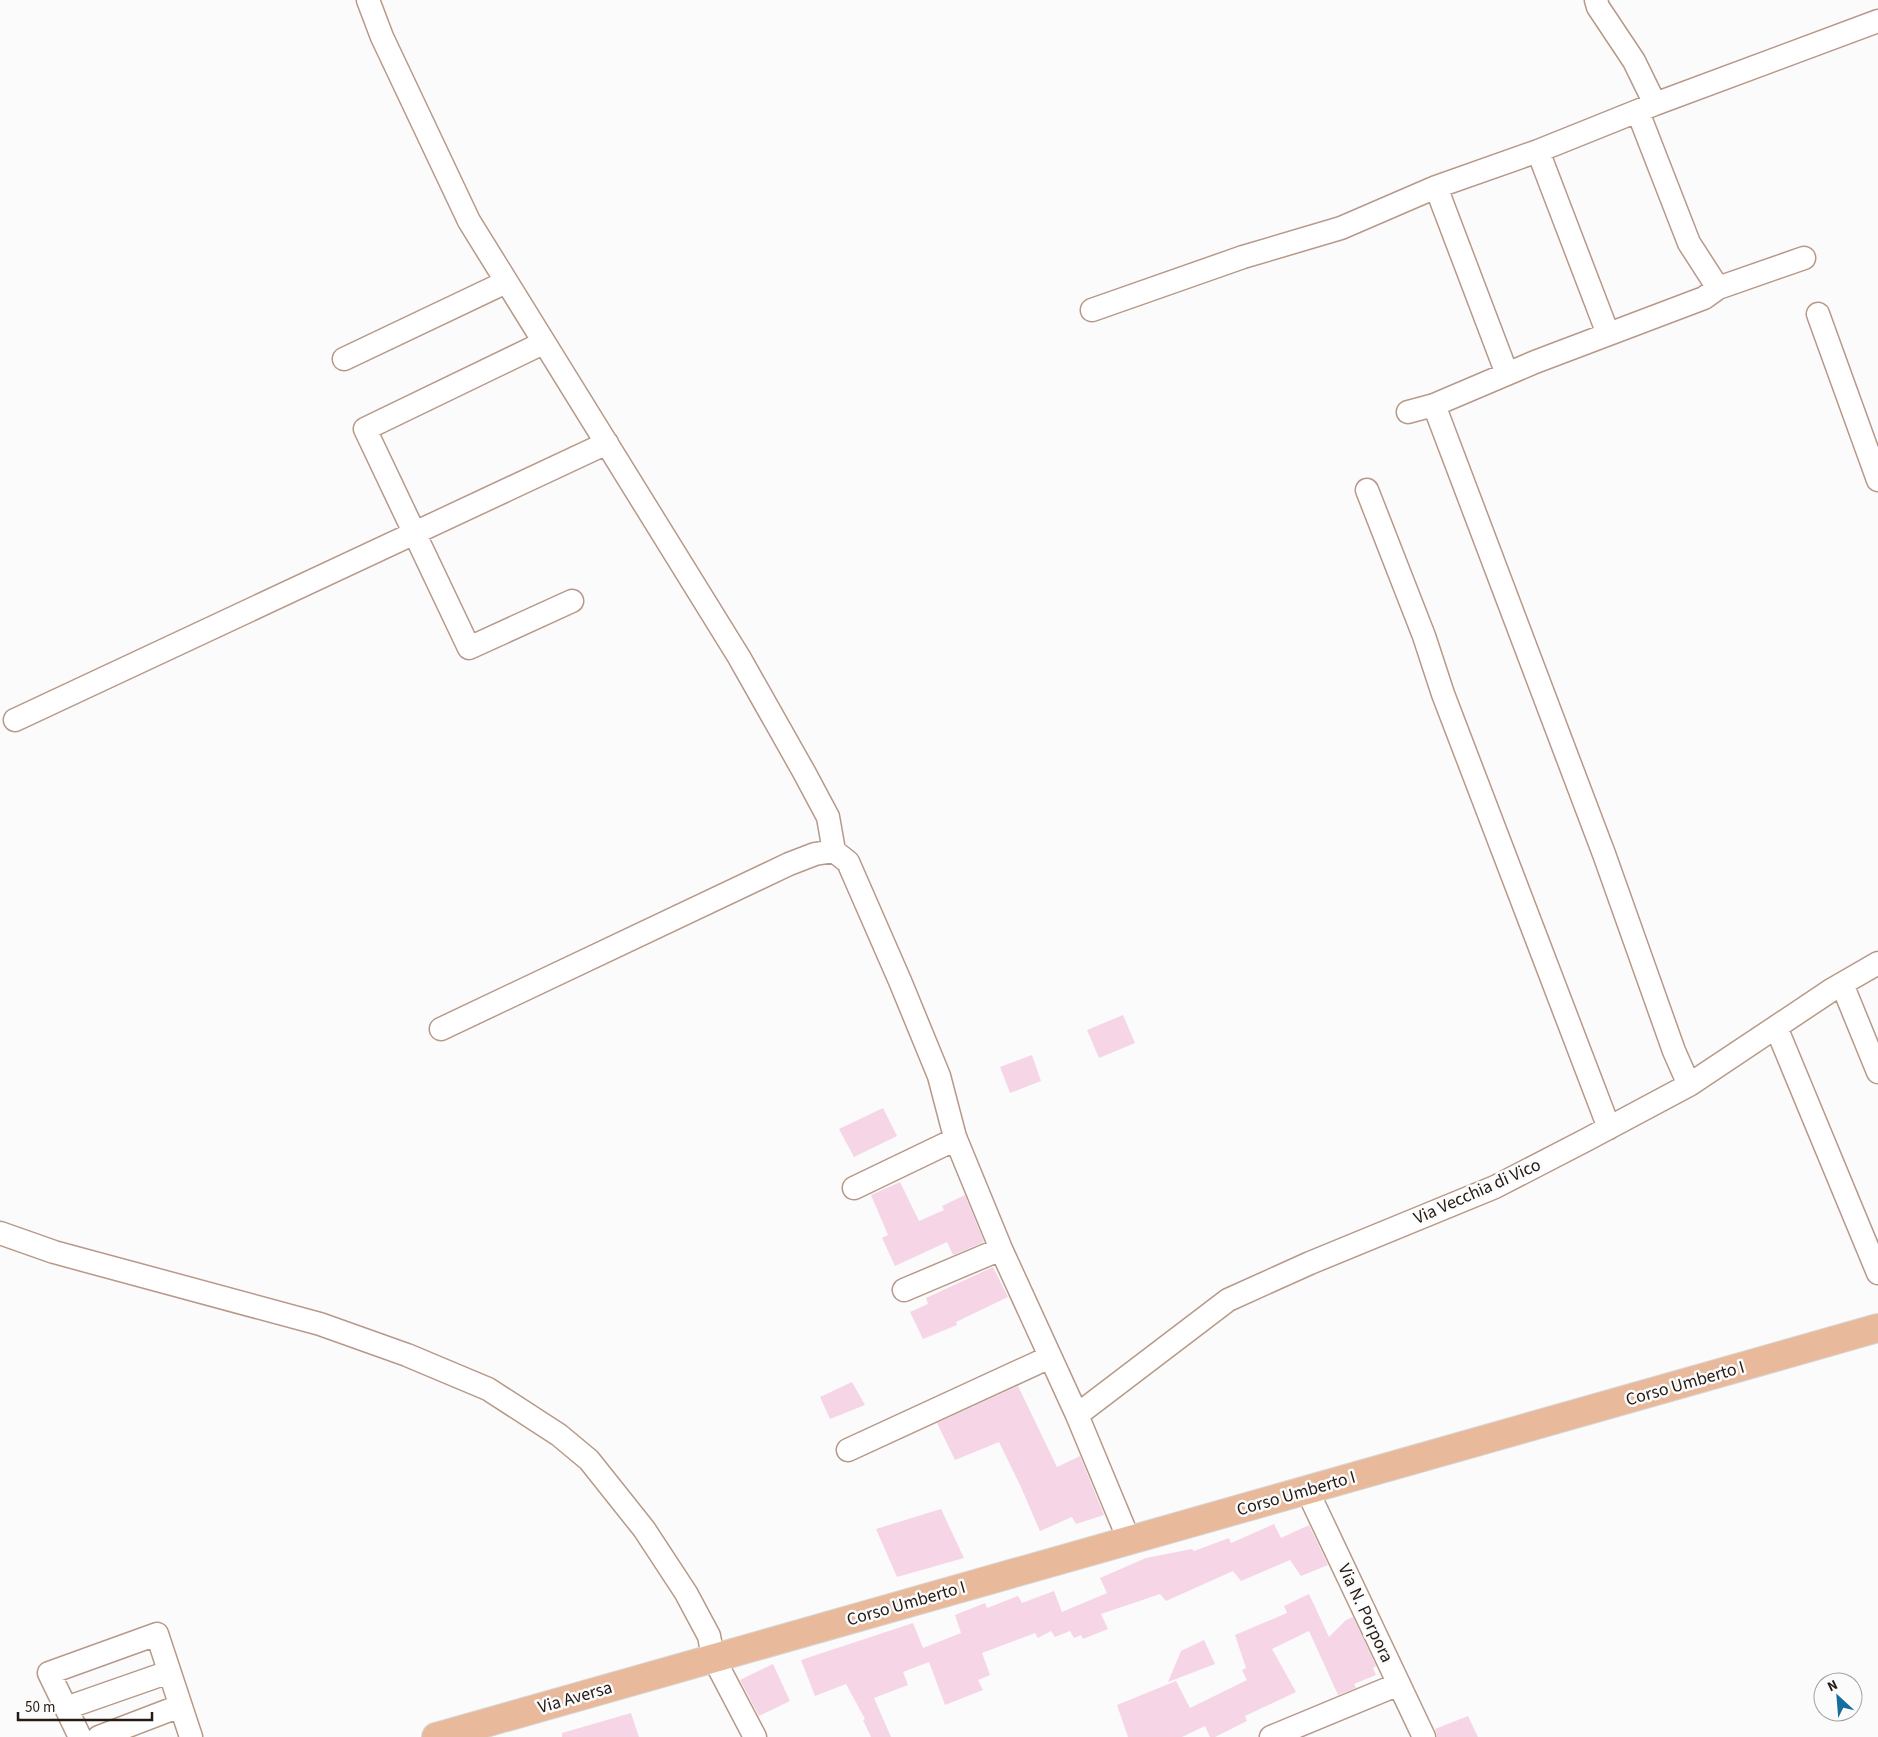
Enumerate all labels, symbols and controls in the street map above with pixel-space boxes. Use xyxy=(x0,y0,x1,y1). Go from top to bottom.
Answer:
street label: Via Vecchia di Vico xyxy=(1410,1152,1545,1231)
street label: Corso Umberto I xyxy=(1623,1355,1748,1412)
street label: Corso Umberto I xyxy=(1234,1465,1359,1522)
street label: Via N. Porpora xyxy=(1332,1560,1399,1667)
street label: Corso Umberto I xyxy=(844,1575,969,1632)
north arrow xyxy=(1813,1672,1863,1722)
street label: Via Aversa xyxy=(535,1675,615,1720)
text: N xyxy=(1824,1675,1841,1697)
scale bar xyxy=(18,1690,151,1722)
text: 50 m xyxy=(25,1697,55,1718)

